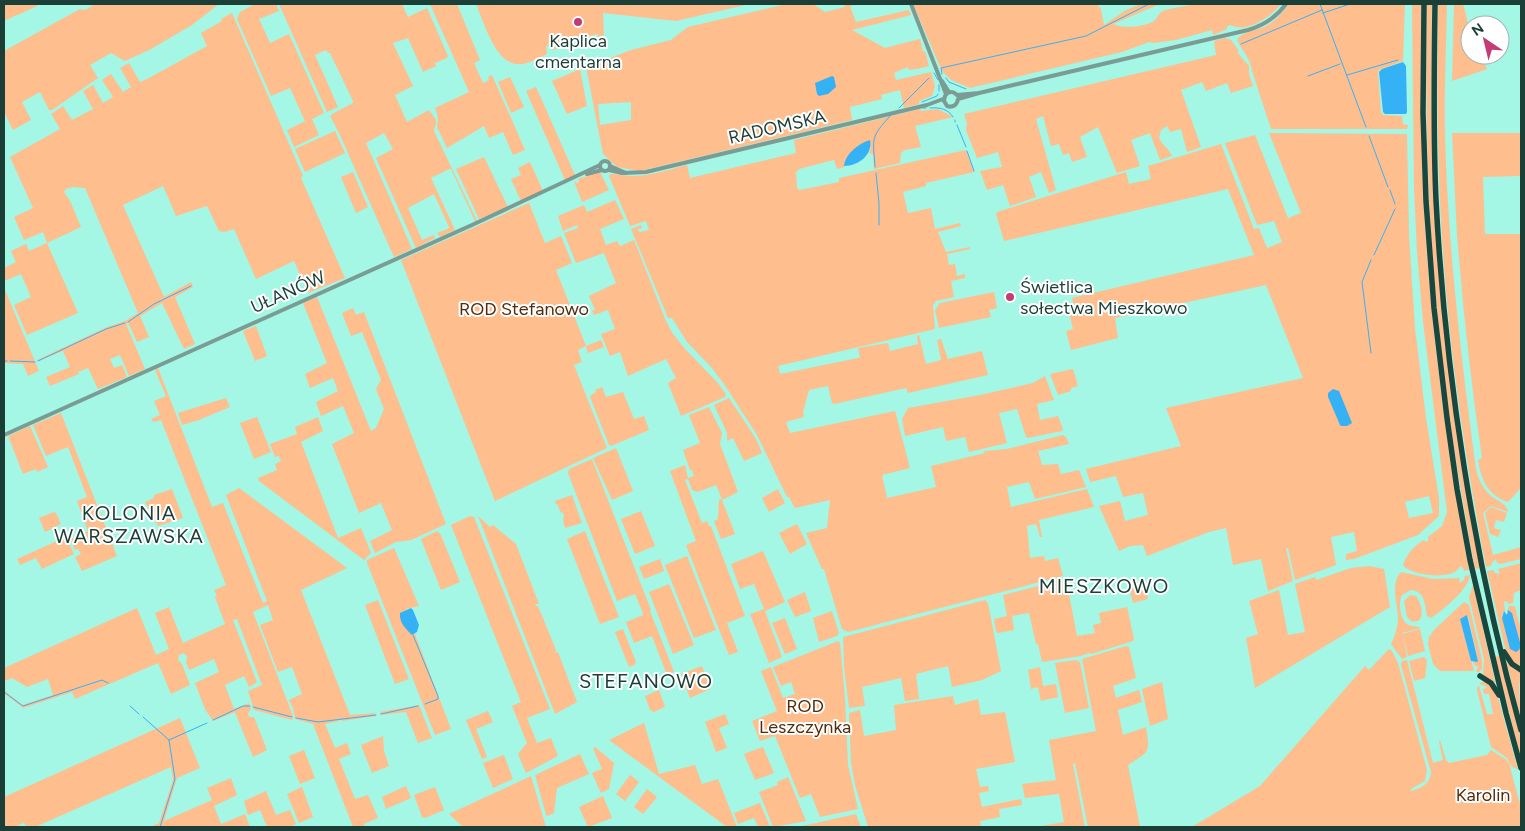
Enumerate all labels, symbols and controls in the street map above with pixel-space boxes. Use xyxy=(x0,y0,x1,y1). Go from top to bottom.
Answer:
north arrow xyxy=(1460,15,1510,65)
marker: Kaplica cmentarna xyxy=(572,16,584,28)
text: N xyxy=(1469,20,1487,40)
place label: Kaplica cmentarna xyxy=(535,30,621,73)
street label: RADOMSKA xyxy=(726,105,828,149)
street label: UŁANÓW xyxy=(247,266,329,318)
place label: Świetlica sołectwa Mieszkowo xyxy=(1020,276,1187,319)
marker: Świetlica sołectwa Mieszkowo xyxy=(1004,291,1016,303)
park label: ROD Stefanowo xyxy=(459,298,589,320)
district label: KOLONIA WARSZAWSKA xyxy=(54,501,204,548)
district label: MIESZKOWO xyxy=(1039,574,1169,598)
district label: STEFANOWO xyxy=(579,669,713,693)
park label: ROD Leszczynka xyxy=(759,695,851,738)
park label: Karolin xyxy=(1456,784,1510,806)

